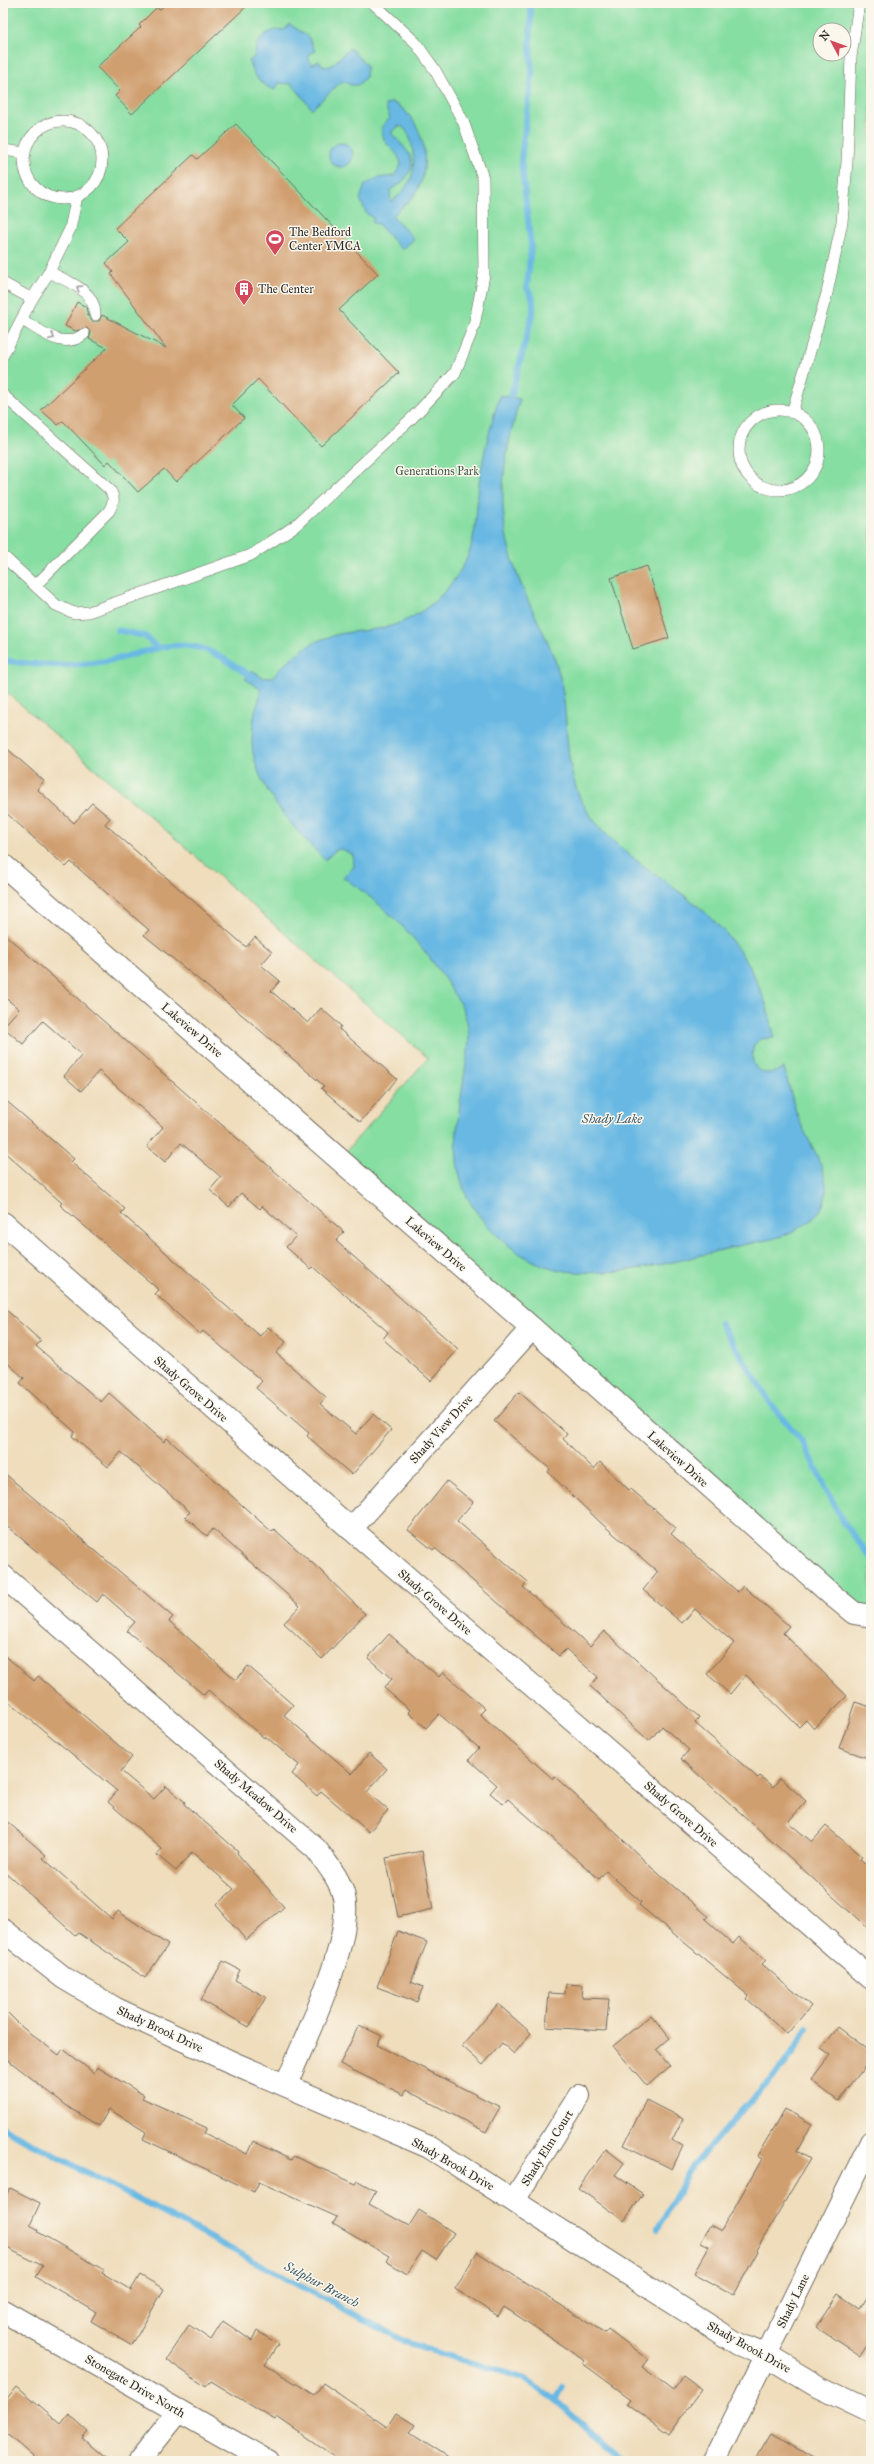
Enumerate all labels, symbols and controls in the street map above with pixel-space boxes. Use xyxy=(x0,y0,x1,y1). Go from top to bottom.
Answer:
north arrow xyxy=(812,22,852,62)
text: N xyxy=(817,27,833,44)
place label: The Bedford Center YMCA xyxy=(289,225,361,253)
sports icon: The Bedford Center YMCA xyxy=(264,228,286,256)
building icon: The Center xyxy=(233,278,255,306)
place label: The Center xyxy=(258,282,314,296)
one-way arrow xyxy=(76,285,83,293)
one-way arrow xyxy=(48,332,56,340)
park label: Generations Park xyxy=(395,464,479,478)
street label: Lakeview Drive xyxy=(159,1000,225,1060)
water label: Shady Lake xyxy=(581,1111,643,1127)
street label: Lakeview Drive xyxy=(403,1214,469,1274)
street label: Shady Grove Drive xyxy=(151,1353,231,1425)
street label: Shady View Drive xyxy=(407,1392,475,1466)
street label: Lakeview Drive xyxy=(645,1428,711,1490)
street label: Shady Grove Drive xyxy=(395,1566,475,1638)
street label: Shady Meadow Drive xyxy=(212,1756,300,1836)
street label: Shady Grove Drive xyxy=(641,1778,721,1850)
street label: Shady Brook Drive xyxy=(115,2003,205,2055)
street label: Shady Elm Court xyxy=(518,2107,576,2189)
street label: Shady Brook Drive xyxy=(409,2135,497,2193)
water label: Sulphur Branch xyxy=(281,2258,362,2312)
street label: Shady Lane xyxy=(774,2272,812,2330)
street label: Shady Brook Drive xyxy=(705,2318,793,2376)
street label: Stonegate Drive North xyxy=(82,2352,188,2421)

